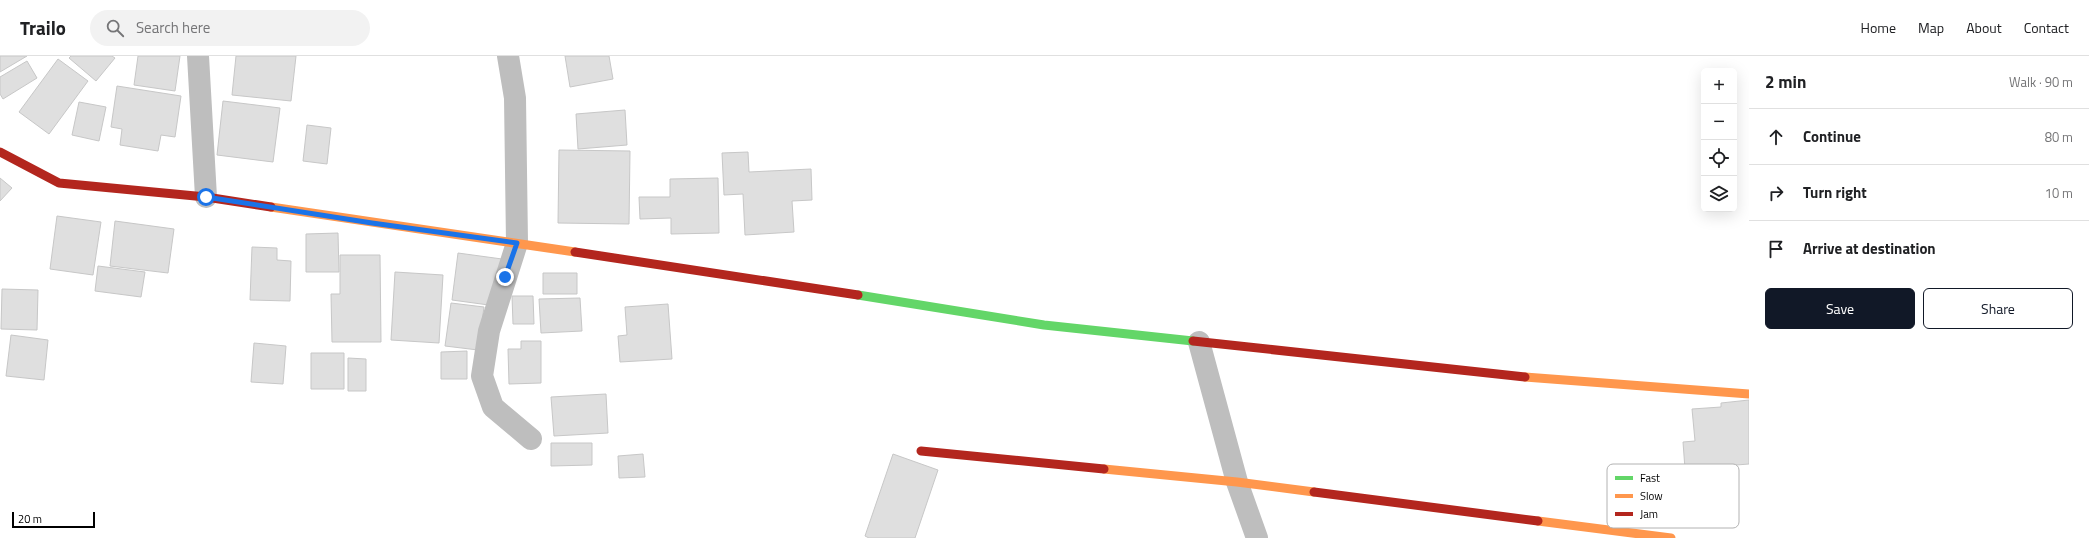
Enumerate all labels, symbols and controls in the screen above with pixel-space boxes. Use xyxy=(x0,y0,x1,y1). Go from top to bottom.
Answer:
search box xyxy=(90,10,370,46)
text: Trailo xyxy=(20,13,66,42)
text: Search here xyxy=(136,16,210,39)
icon: search xyxy=(104,17,126,39)
text: Home xyxy=(1861,17,1896,38)
text: Map xyxy=(1918,17,1944,38)
text: About xyxy=(1966,17,2002,38)
text: Contact xyxy=(2024,17,2069,38)
map controls xyxy=(1701,68,1737,212)
button: + xyxy=(1701,68,1737,104)
text: 2 min xyxy=(1765,69,1806,95)
text: Walk · 90 m xyxy=(2009,72,2073,92)
button: − xyxy=(1701,104,1737,140)
text: Continue xyxy=(1803,125,1861,148)
icon: ahead xyxy=(1765,126,1787,148)
text: 80 m xyxy=(2045,127,2073,147)
button: locate xyxy=(1701,140,1737,176)
button: layers xyxy=(1701,176,1737,212)
text: Turn right xyxy=(1803,181,1867,204)
icon: right xyxy=(1765,182,1787,204)
text: 10 m xyxy=(2045,183,2073,203)
route start xyxy=(197,188,215,206)
text: Arrive at destination xyxy=(1803,237,1936,260)
icon: arrive xyxy=(1765,238,1787,260)
route end xyxy=(496,268,514,286)
button: Save xyxy=(1765,288,1915,329)
button: Share xyxy=(1923,288,2073,329)
legend xyxy=(1607,464,1739,528)
text: Fast xyxy=(1640,470,1660,486)
text: Slow xyxy=(1640,488,1663,504)
text: Jam xyxy=(1640,506,1658,522)
scale bar xyxy=(12,510,95,529)
text: 20 m xyxy=(18,511,42,527)

